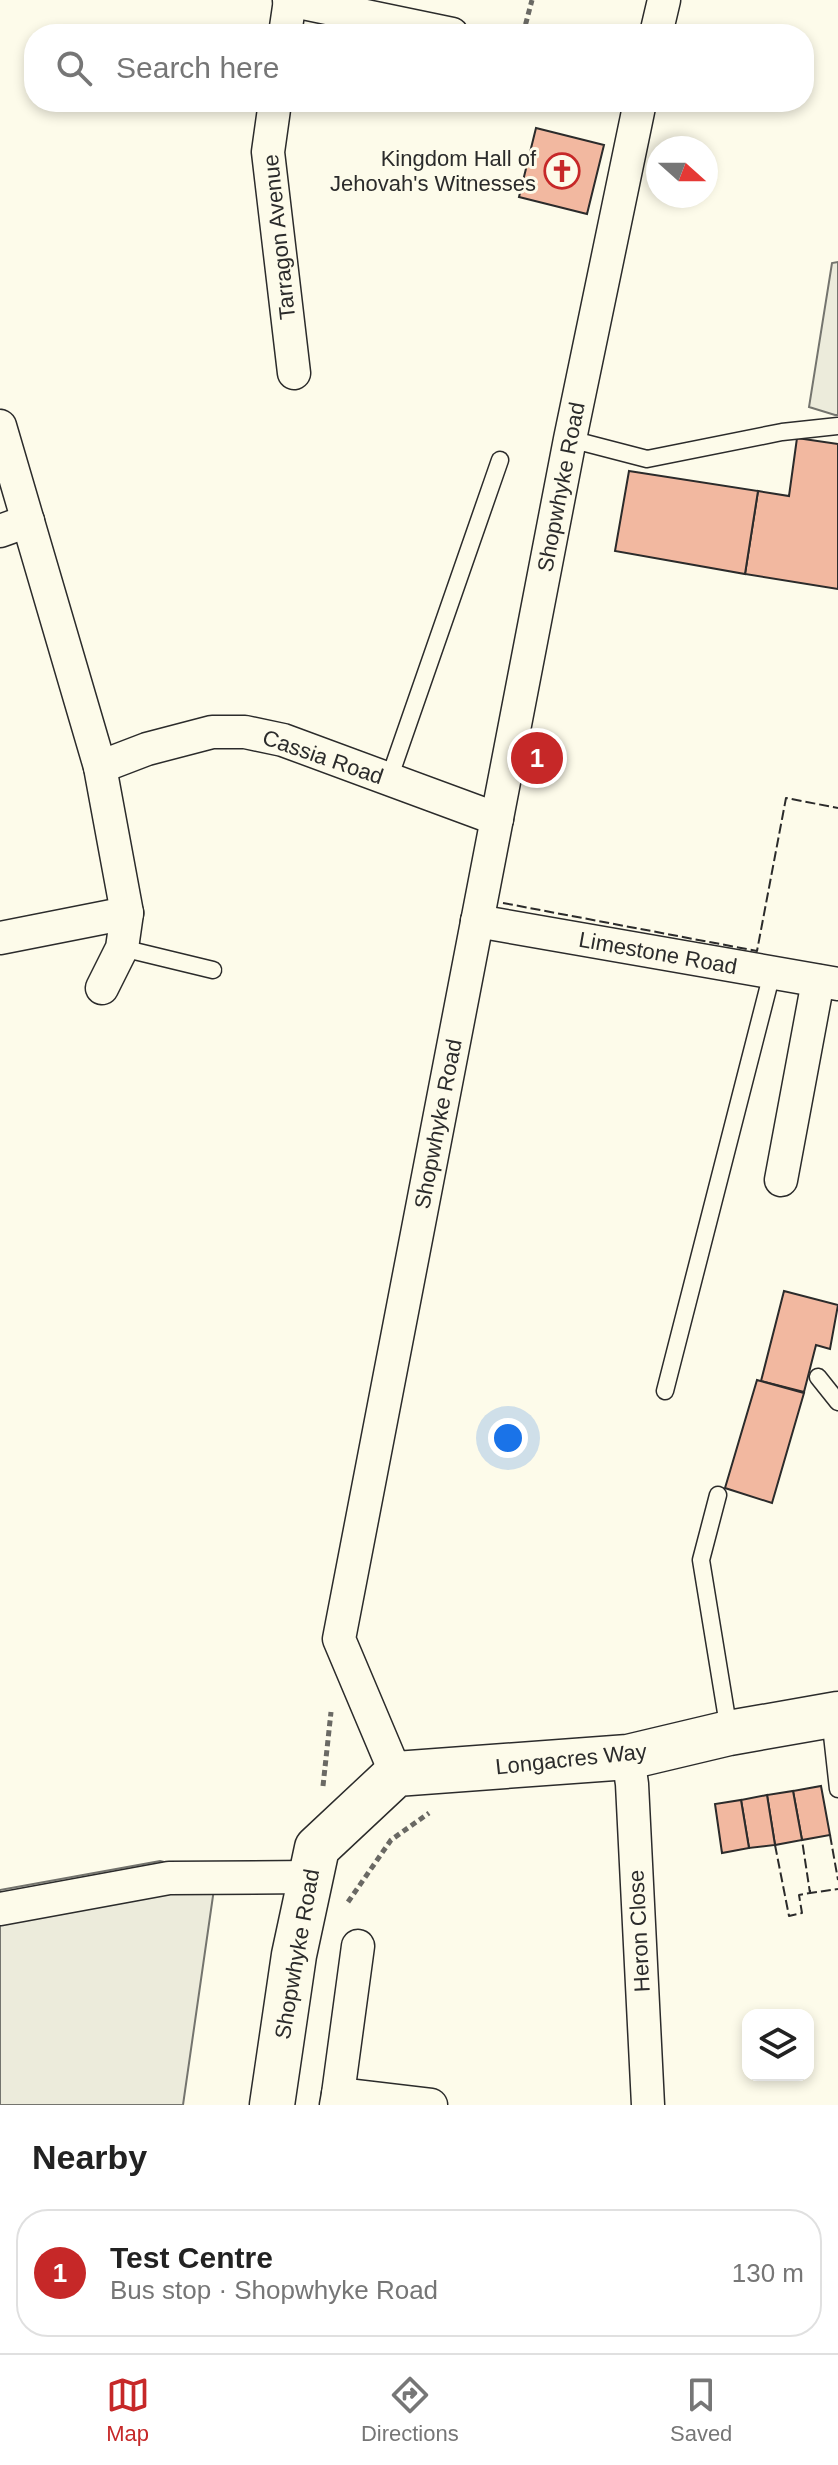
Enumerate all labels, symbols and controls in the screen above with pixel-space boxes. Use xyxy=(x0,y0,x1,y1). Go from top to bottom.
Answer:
search box xyxy=(24,24,814,112)
icon: search xyxy=(52,46,96,90)
text: Search here xyxy=(116,51,279,84)
north arrow xyxy=(646,136,718,208)
place label: Kingdom Hall of Jehovah's Witnesses xyxy=(330,146,537,196)
church icon: Kingdom Hall of Jehovah's Witnesses xyxy=(543,152,581,190)
street label: Tarragon Avenue xyxy=(258,153,300,321)
street label: Shopwhyke Road xyxy=(532,400,590,574)
street label: Cassia Road xyxy=(259,725,387,789)
pin: 1 xyxy=(511,728,563,788)
street label: Limestone Road xyxy=(577,927,739,979)
street label: Shopwhyke Road xyxy=(409,1037,467,1211)
your location xyxy=(488,1418,528,1458)
street label: Longacres Way xyxy=(494,1739,648,1779)
street label: Shopwhyke Road xyxy=(270,1867,324,2041)
street label: Heron Close xyxy=(623,1869,655,1993)
map controls xyxy=(742,2009,814,2081)
button: layers xyxy=(742,2009,814,2081)
text: Nearby xyxy=(32,2138,147,2176)
text: Test Centre xyxy=(110,2241,273,2274)
text: 1 xyxy=(53,2258,67,2288)
text: 130 m xyxy=(732,2258,804,2288)
text: Bus stop · Shopwhyke Road xyxy=(110,2275,438,2305)
tab: Map xyxy=(106,2373,150,2447)
tab: Directions xyxy=(361,2373,459,2447)
tab: Saved xyxy=(670,2373,732,2447)

